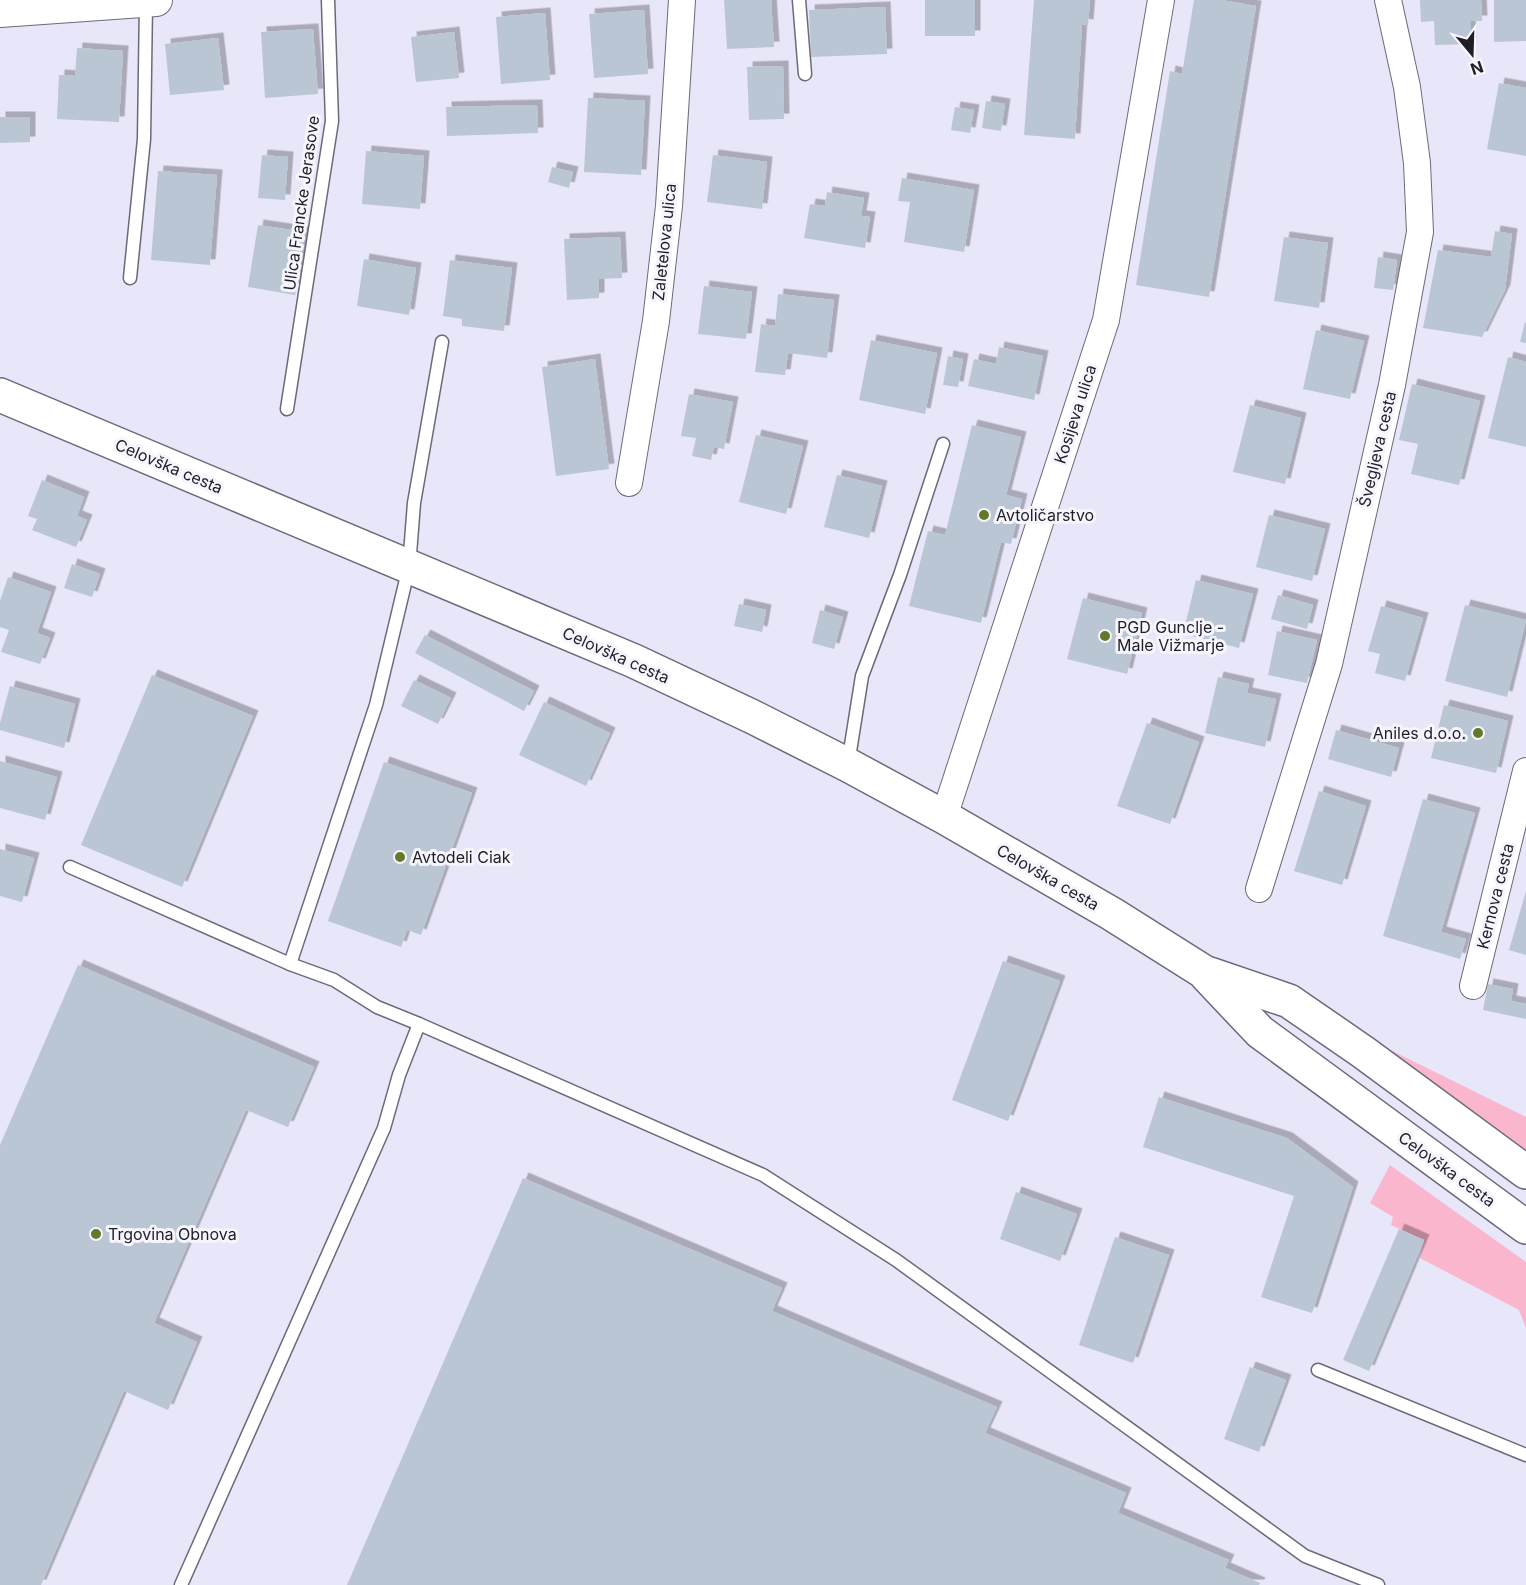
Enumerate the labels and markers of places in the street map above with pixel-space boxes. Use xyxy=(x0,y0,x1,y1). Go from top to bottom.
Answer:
place label: Avtoličarstvo xyxy=(996,505,1094,525)
marker: Avtoličarstvo xyxy=(977,508,991,522)
place label: PGD Gunclje - Male Vižmarje xyxy=(1117,617,1224,655)
marker: PGD Gunclje - Male Vižmarje xyxy=(1098,629,1112,643)
place label: Aniles d.o.o. xyxy=(1373,723,1466,743)
marker: Aniles d.o.o. xyxy=(1471,726,1485,740)
place label: Avtodeli Ciak xyxy=(412,847,511,867)
marker: Avtodeli Ciak xyxy=(393,850,407,864)
place label: Trgovina Obnova xyxy=(108,1224,237,1244)
marker: Trgovina Obnova xyxy=(89,1227,103,1241)

